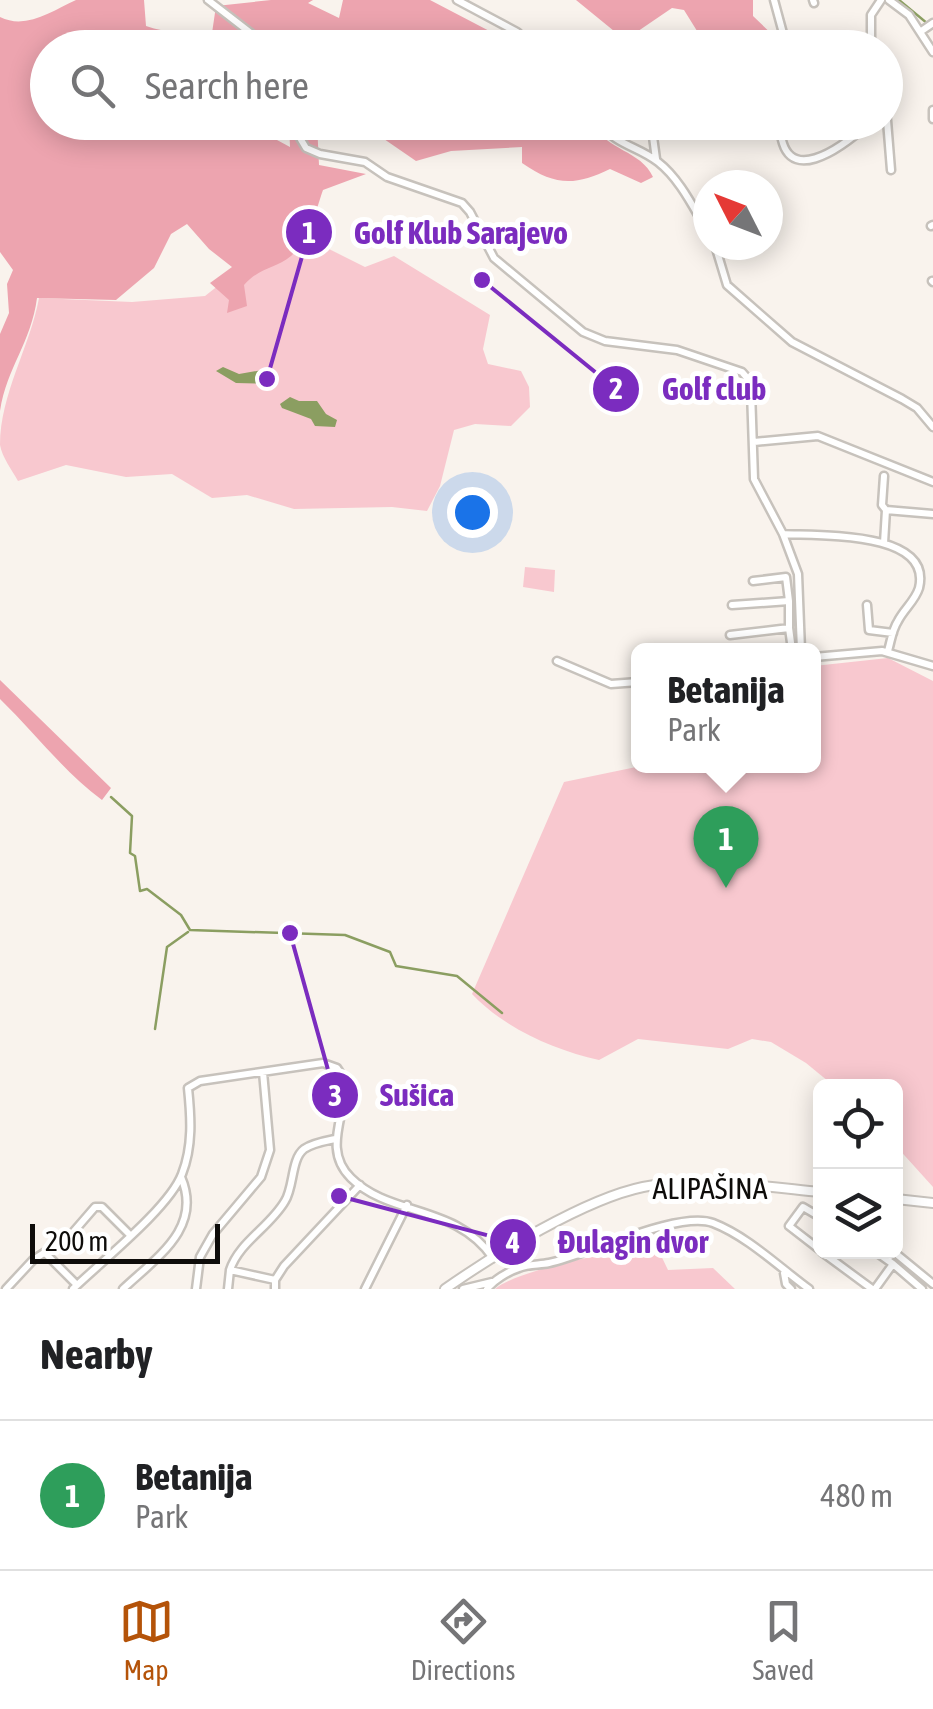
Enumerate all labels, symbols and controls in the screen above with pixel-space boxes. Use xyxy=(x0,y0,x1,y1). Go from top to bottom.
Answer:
search box xyxy=(30,30,903,140)
icon: search xyxy=(65,58,120,113)
text: Search here xyxy=(145,64,309,107)
north arrow xyxy=(693,170,783,260)
callout: Golf Klub Sarajevo xyxy=(284,201,588,263)
text: Golf Klub Sarajevo xyxy=(354,214,568,251)
text: 1 xyxy=(302,215,316,249)
callout: Golf club xyxy=(591,358,786,420)
text: Golf club xyxy=(662,370,766,407)
text: 2 xyxy=(609,371,623,405)
your location xyxy=(447,487,498,538)
popup xyxy=(631,643,821,773)
text: Betanija xyxy=(667,668,785,711)
text: Park xyxy=(667,711,721,748)
pin: 1 xyxy=(694,806,758,888)
callout: Sušica xyxy=(310,1064,474,1126)
text: Sušica xyxy=(380,1076,454,1113)
text: 3 xyxy=(328,1078,342,1112)
map controls xyxy=(813,1079,903,1259)
button: locate xyxy=(813,1079,903,1169)
button: layers xyxy=(813,1169,903,1259)
street label: ALIPAŠINA xyxy=(653,1171,768,1205)
callout: Đulagin dvor xyxy=(488,1211,728,1273)
scale bar xyxy=(30,1219,220,1264)
text: Đulagin dvor xyxy=(558,1223,709,1260)
text: 200 m xyxy=(45,1225,108,1257)
text: 4 xyxy=(505,1225,520,1259)
text: Nearby xyxy=(40,1330,153,1378)
text: Betanija xyxy=(135,1455,252,1498)
text: 1 xyxy=(65,1477,80,1514)
text: 480 m xyxy=(820,1477,893,1514)
text: Park xyxy=(135,1498,188,1535)
tab: Map xyxy=(119,1594,174,1686)
tab: Directions xyxy=(411,1594,515,1686)
tab: Saved xyxy=(753,1594,814,1686)

